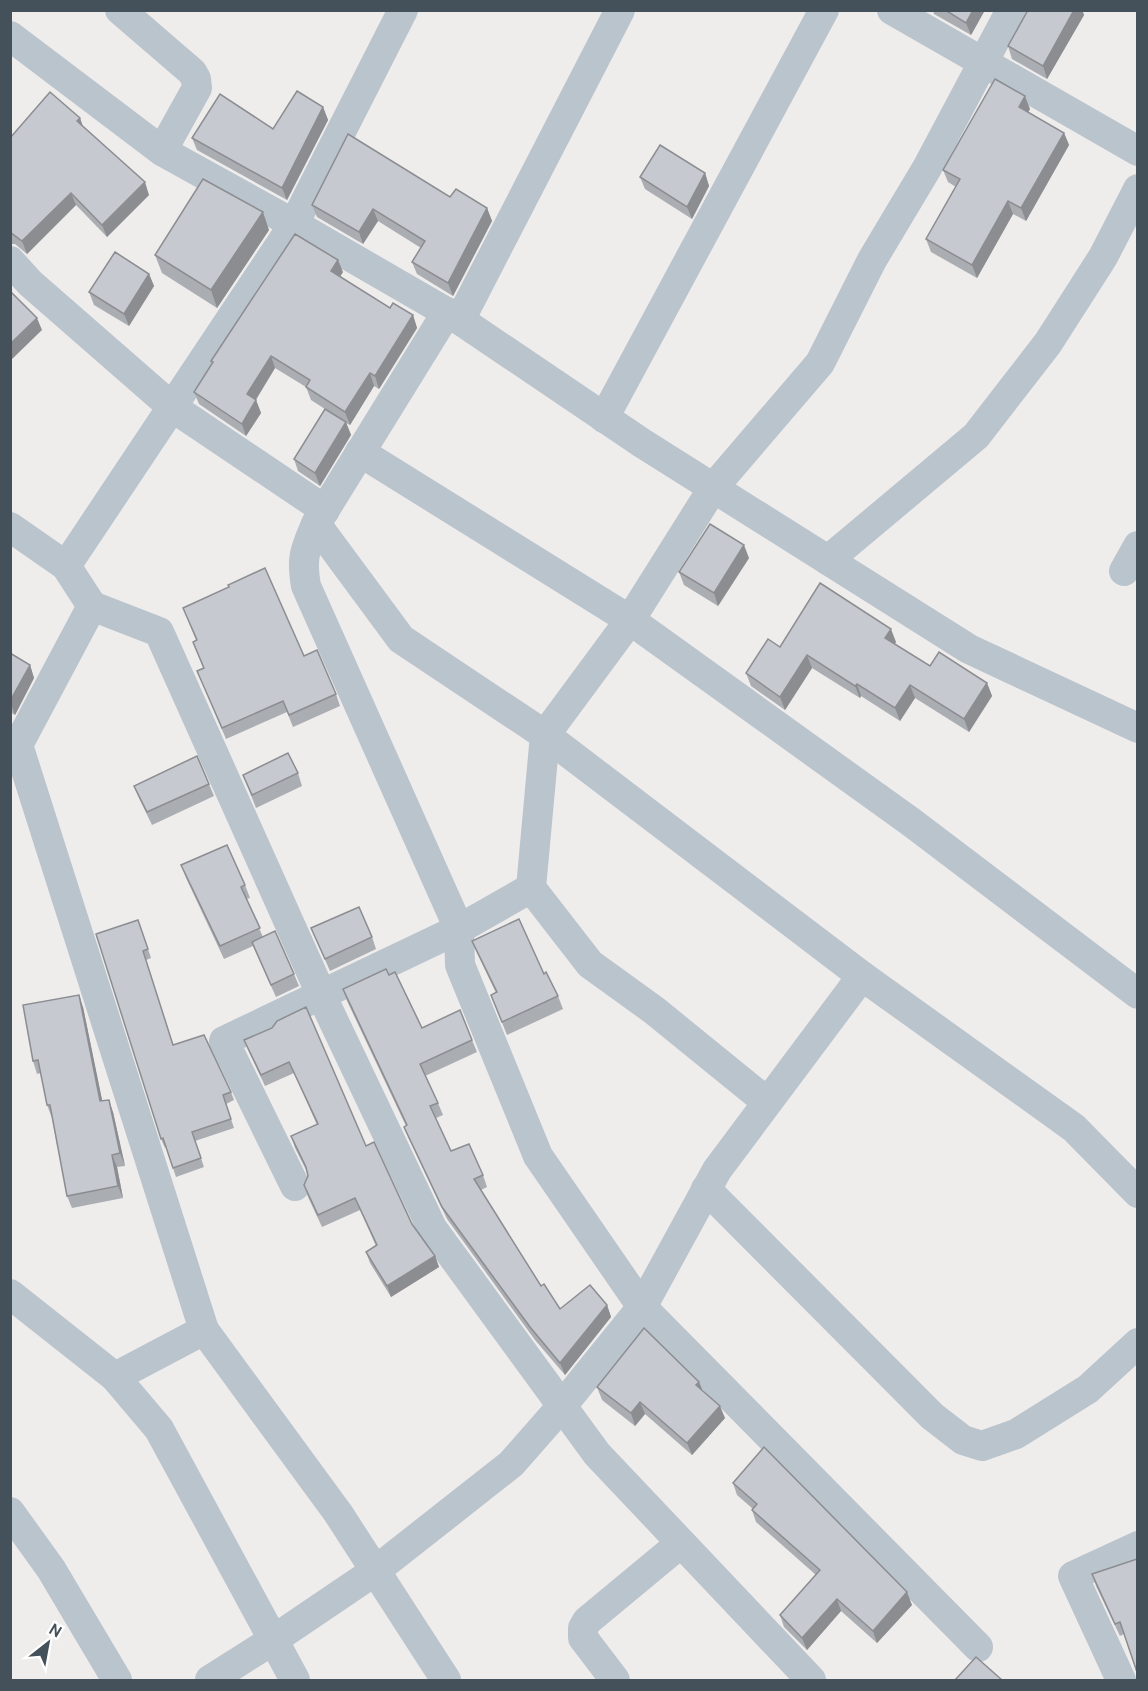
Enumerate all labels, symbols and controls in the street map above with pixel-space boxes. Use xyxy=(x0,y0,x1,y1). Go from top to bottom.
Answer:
north arrow xyxy=(18,1613,78,1673)
text: N xyxy=(46,1620,65,1642)

